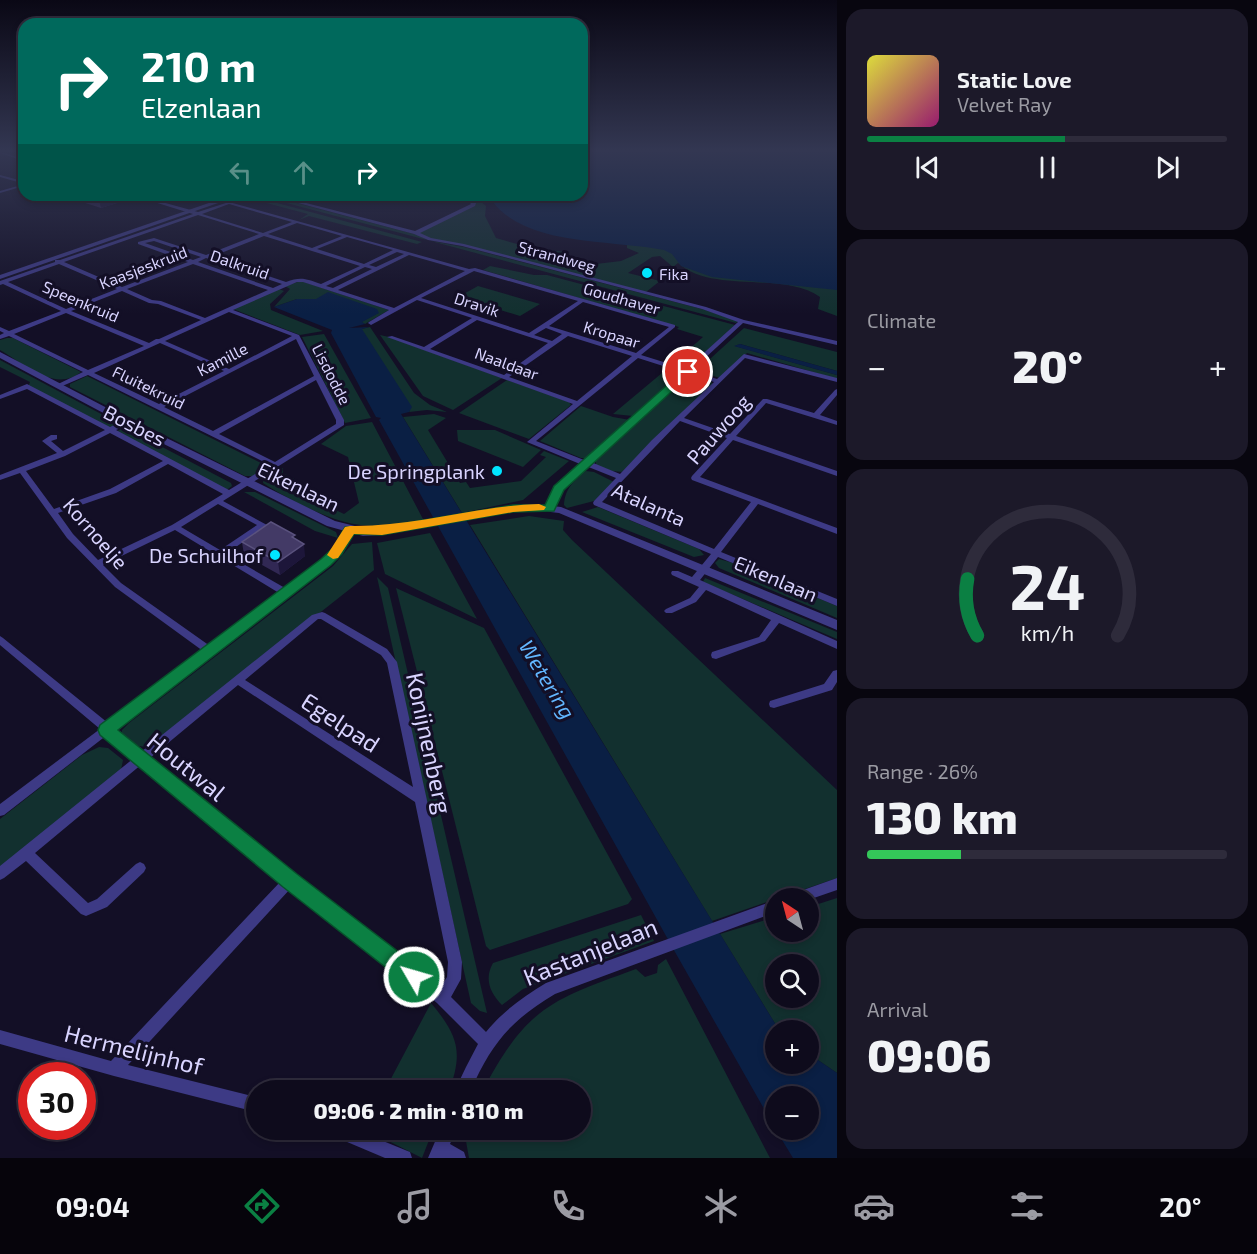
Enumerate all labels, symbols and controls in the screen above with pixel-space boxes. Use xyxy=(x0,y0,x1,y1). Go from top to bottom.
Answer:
text: 210 m xyxy=(141,40,256,90)
icon: right xyxy=(42,42,120,120)
text: Static Love xyxy=(957,66,1072,92)
text: Elzenlaan xyxy=(141,91,261,123)
text: Velvet Ray xyxy=(957,92,1052,116)
icon: previous xyxy=(911,151,944,184)
icon: pause xyxy=(1031,151,1064,184)
icon: next xyxy=(1151,151,1184,184)
icon: left xyxy=(224,156,257,189)
icon: ahead xyxy=(287,156,320,189)
icon: right xyxy=(350,156,383,189)
street label: Strandweg xyxy=(516,237,598,275)
street label: Kaasjeskruid xyxy=(96,242,190,293)
street label: Dalkruid xyxy=(208,245,272,283)
place label: Fika xyxy=(659,264,689,283)
marker: Fika xyxy=(640,266,654,280)
street label: Speenkruid xyxy=(40,276,122,326)
street label: Goudhaver xyxy=(581,278,663,318)
street label: Dravik xyxy=(452,288,502,320)
text: Climate xyxy=(867,308,936,332)
street label: Kropaar xyxy=(581,316,643,352)
street label: Kamille xyxy=(193,338,251,380)
text: 20° xyxy=(1012,338,1083,392)
street label: Lisdodde xyxy=(309,340,355,408)
street label: Naaldaar xyxy=(472,343,542,384)
pin xyxy=(662,346,713,397)
text: − xyxy=(867,346,886,386)
text: + xyxy=(1209,346,1227,386)
icon: arrive xyxy=(671,355,704,388)
street label: Fluitekruid xyxy=(110,361,188,413)
street label: Pauwoog xyxy=(681,389,755,469)
street label: Bosbes xyxy=(100,399,170,451)
street label: Eikenlaan xyxy=(254,456,344,516)
place label: De Springplank xyxy=(348,459,485,483)
marker: De Springplank xyxy=(490,464,504,478)
street label: Atalanta xyxy=(609,477,689,531)
street label: Kornoelje xyxy=(59,493,133,573)
place label: De Schuilhof xyxy=(149,543,263,567)
marker: De Schuilhof xyxy=(268,548,282,562)
text: 24 xyxy=(1009,548,1085,623)
street label: Eikenlaan xyxy=(731,550,821,606)
text: km/h xyxy=(1020,620,1074,645)
water label: Wetering xyxy=(515,635,581,723)
street label: Konijnenberg xyxy=(401,670,459,816)
street label: Egelpad xyxy=(296,686,386,758)
street label: Houtwal xyxy=(142,726,232,806)
text: Range · 26% xyxy=(867,759,978,783)
text: 130 km xyxy=(867,789,1018,843)
north arrow xyxy=(765,888,819,942)
map controls xyxy=(765,888,819,1140)
street label: Kastanjelaan xyxy=(519,911,661,991)
position arrow xyxy=(382,945,446,1009)
button: search xyxy=(765,954,819,1008)
text: Arrival xyxy=(867,997,928,1021)
street label: Hermelijnhof xyxy=(62,1018,207,1080)
button: + xyxy=(765,1020,819,1074)
text: 09:06 xyxy=(867,1027,991,1081)
speed limit sign: 30 xyxy=(18,1062,96,1140)
button: − xyxy=(765,1086,819,1140)
text: 09:06 · 2 min · 810 m xyxy=(314,1097,523,1123)
icon: directions xyxy=(241,1185,283,1227)
icon: music xyxy=(394,1185,436,1227)
icon: phone xyxy=(547,1185,589,1227)
icon: climate xyxy=(700,1185,742,1227)
icon: car xyxy=(853,1185,895,1227)
icon: filters xyxy=(1006,1185,1048,1227)
text: 09:04 xyxy=(56,1190,130,1222)
text: 20° xyxy=(1159,1190,1201,1222)

